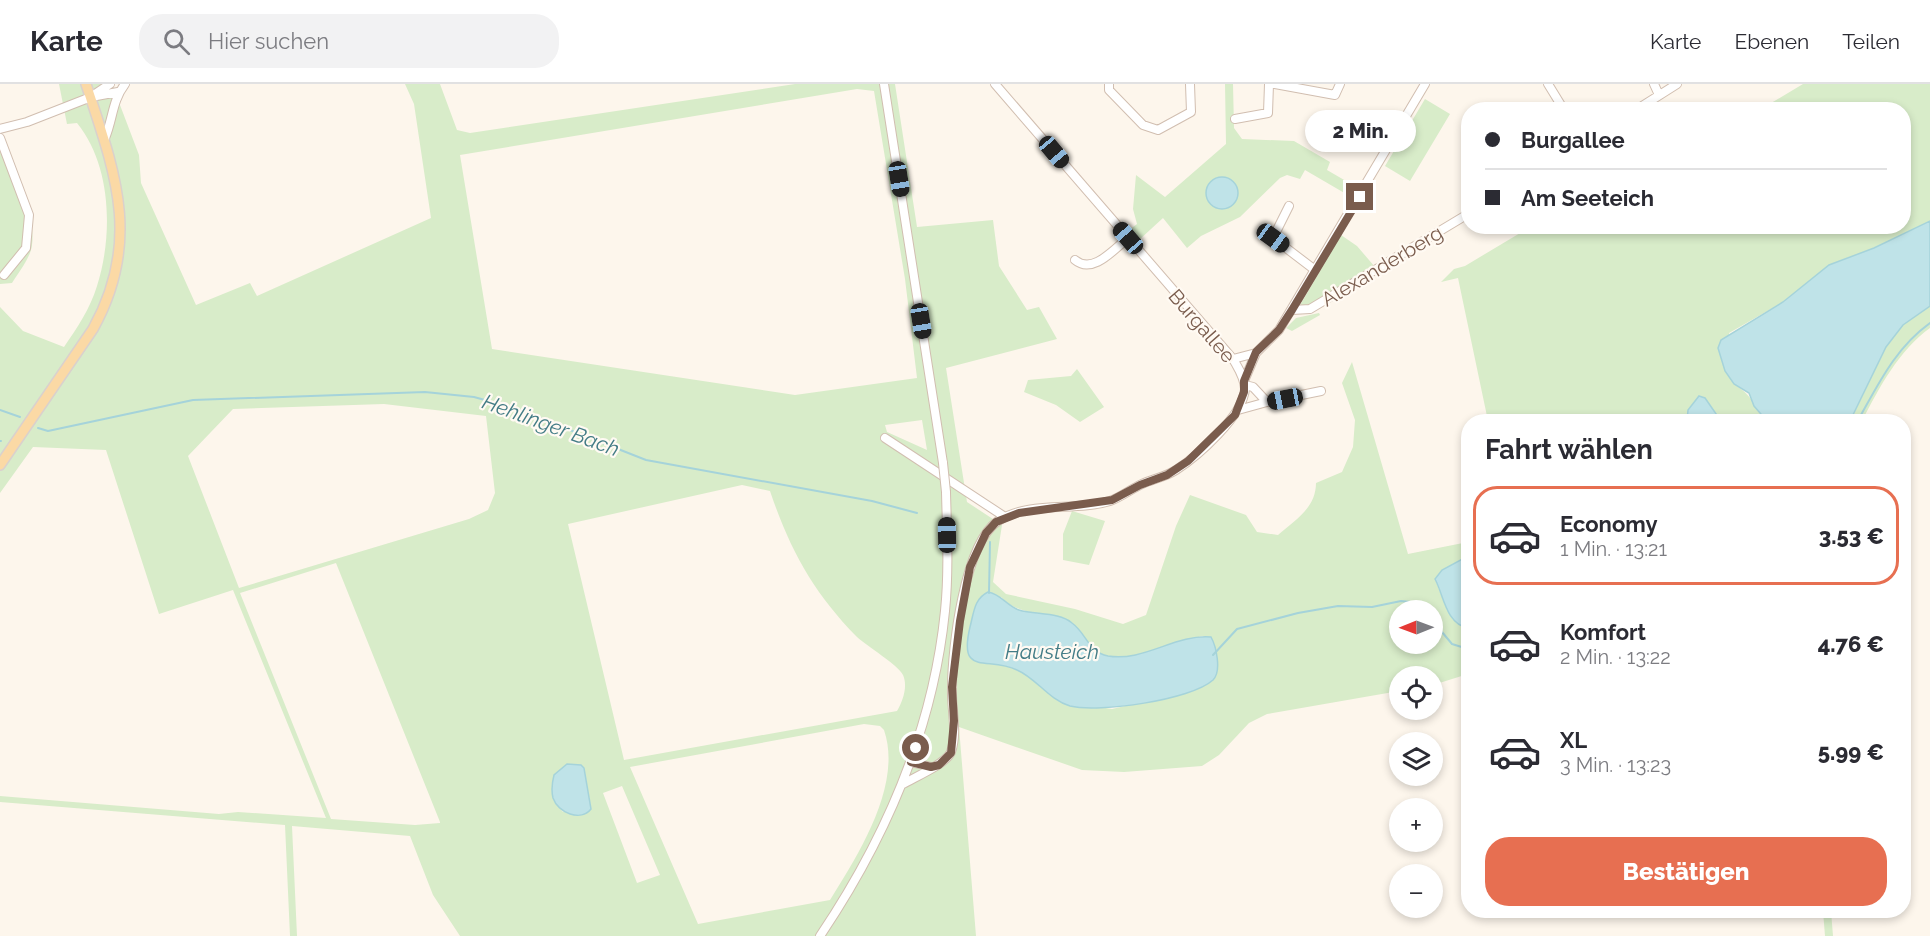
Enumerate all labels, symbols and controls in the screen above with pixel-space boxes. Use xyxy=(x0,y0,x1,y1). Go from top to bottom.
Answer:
search box xyxy=(139,14,559,68)
text: Karte xyxy=(30,25,103,58)
icon: search xyxy=(160,25,193,58)
text: Hier suchen xyxy=(208,28,329,54)
text: Karte xyxy=(1650,29,1701,54)
text: Ebenen xyxy=(1734,29,1809,54)
text: Teilen xyxy=(1842,29,1900,54)
callout: 2 Min. xyxy=(1304,110,1416,152)
text: 2 Min. xyxy=(1333,119,1388,143)
text: Burgallee xyxy=(1521,127,1625,153)
car xyxy=(1036,132,1072,172)
car xyxy=(887,160,911,198)
route end xyxy=(1346,183,1373,210)
text: Am Seeteich xyxy=(1521,185,1654,211)
car xyxy=(1109,219,1147,257)
car xyxy=(1253,220,1293,256)
street label: Alexanderberg xyxy=(1317,220,1447,312)
street label: Burgallee xyxy=(1164,284,1241,368)
car xyxy=(909,302,933,340)
car xyxy=(1266,387,1304,411)
water label: Hehlinger Bach xyxy=(479,389,623,461)
text: Fahrt wählen xyxy=(1485,434,1653,465)
icon: car xyxy=(1488,509,1542,563)
text: Economy xyxy=(1560,511,1658,537)
car xyxy=(938,517,956,553)
text: 3.53 € xyxy=(1819,523,1884,549)
text: 1 Min. · 13:21 xyxy=(1560,537,1667,561)
north arrow xyxy=(1389,600,1443,654)
map controls xyxy=(1389,600,1443,918)
icon: car xyxy=(1488,617,1542,671)
text: Komfort xyxy=(1560,619,1646,645)
text: 4.76 € xyxy=(1818,631,1884,657)
water label: Hausteich xyxy=(1005,639,1099,664)
text: 2 Min. · 13:22 xyxy=(1560,645,1671,669)
button: locate xyxy=(1389,666,1443,720)
icon: car xyxy=(1488,725,1542,779)
text: XL xyxy=(1560,727,1587,753)
button: layers xyxy=(1389,732,1443,786)
route start xyxy=(902,734,929,761)
text: 5.99 € xyxy=(1818,739,1884,765)
text: 3 Min. · 13:23 xyxy=(1560,753,1671,777)
button: + xyxy=(1389,798,1443,852)
button: Bestätigen xyxy=(1485,837,1887,906)
button: − xyxy=(1389,864,1443,918)

